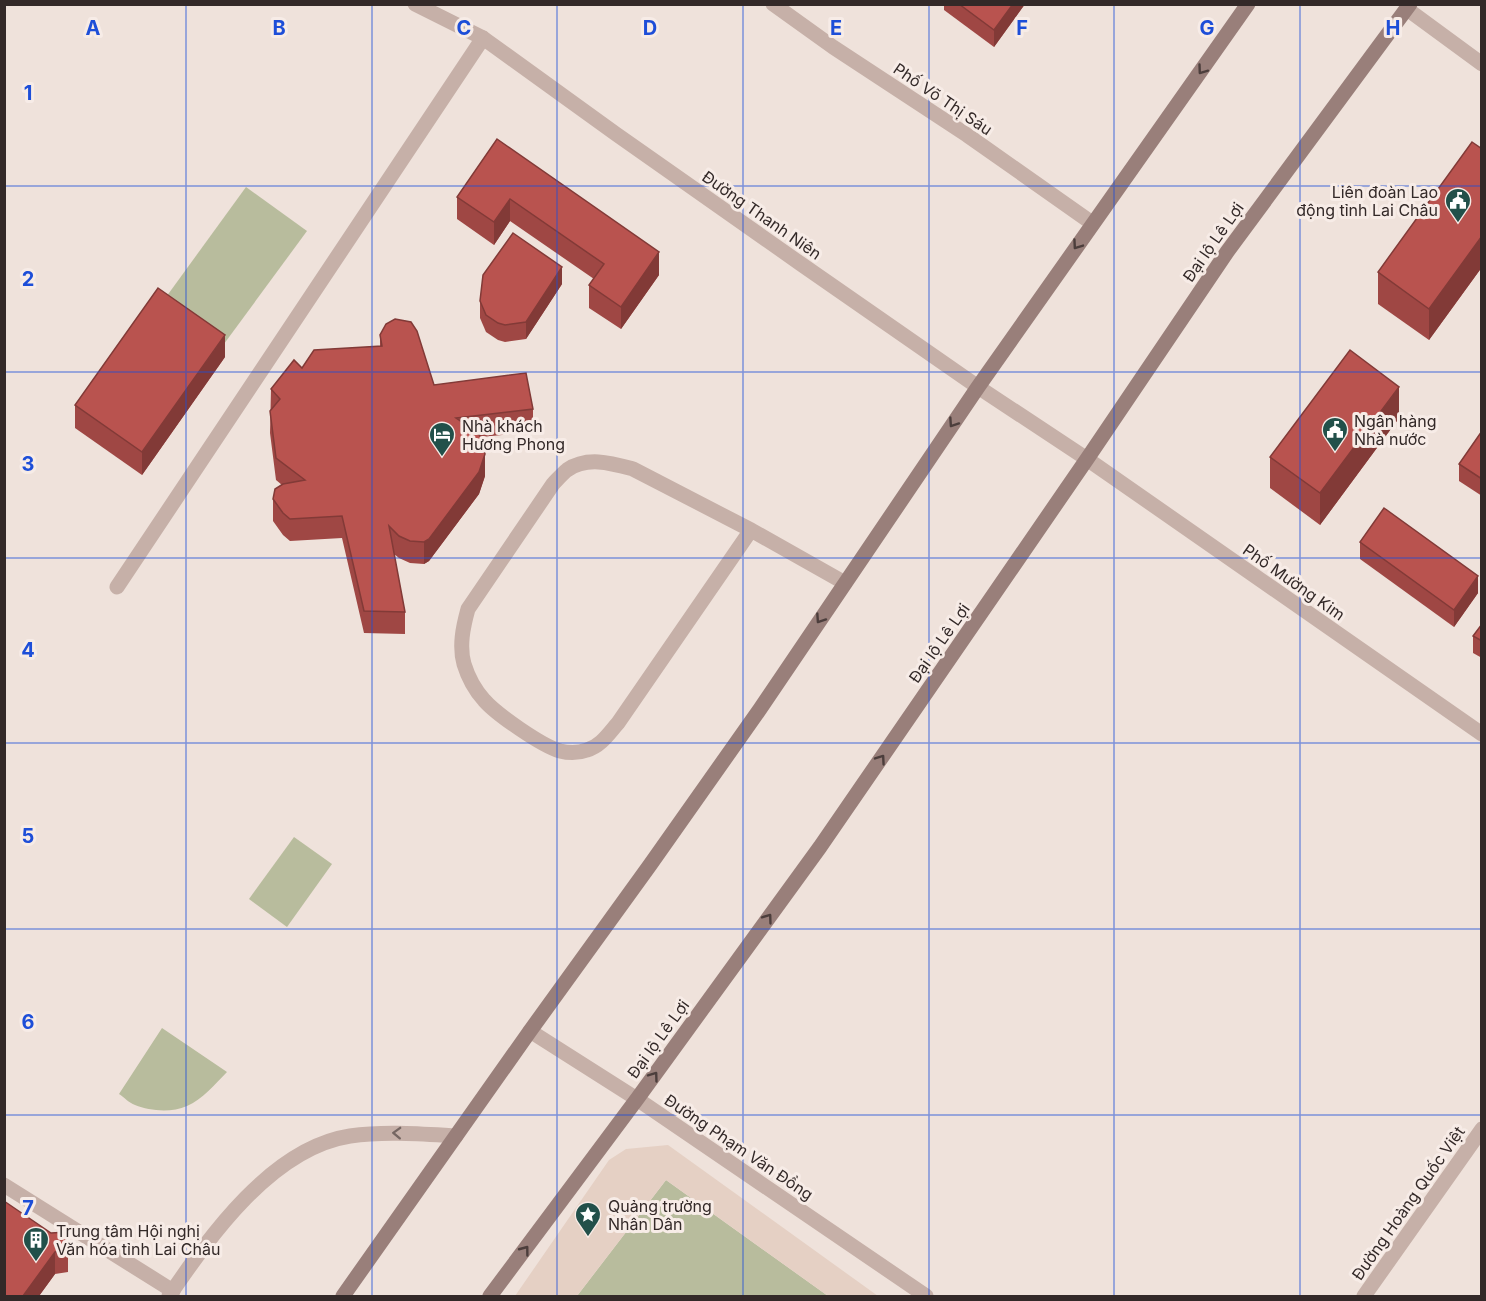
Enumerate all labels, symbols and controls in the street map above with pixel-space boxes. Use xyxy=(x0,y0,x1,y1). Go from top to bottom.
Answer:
text: A xyxy=(86,16,101,40)
text: B xyxy=(272,16,286,40)
text: C xyxy=(457,16,471,40)
text: D xyxy=(643,16,657,40)
text: E xyxy=(830,16,842,40)
text: F xyxy=(1016,16,1028,40)
text: G xyxy=(1199,16,1215,40)
text: H xyxy=(1386,16,1400,40)
street label: Phố Võ Thị Sáu xyxy=(890,59,996,139)
one-way arrow xyxy=(1199,63,1210,74)
text: 1 xyxy=(24,81,32,105)
street label: Đường Thanh Niên xyxy=(698,166,826,264)
place label: Liên đoàn Lao động tỉnh Lai Châu xyxy=(1296,182,1438,220)
public building icon: Liên đoàn Lao động tỉnh Lai Châu xyxy=(1443,186,1473,224)
street label: Đại lộ Lê Lợi xyxy=(1178,198,1248,286)
one-way arrow xyxy=(1073,239,1084,250)
text: 2 xyxy=(22,267,34,291)
place label: Ngân hàng Nhà nước xyxy=(1354,411,1437,449)
public building icon: Ngân hàng Nhà nước xyxy=(1320,415,1350,453)
place label: Nhà khách Hương Phong xyxy=(462,416,565,454)
one-way arrow xyxy=(950,416,961,427)
hotel icon: Nhà khách Hương Phong xyxy=(427,420,457,458)
text: 3 xyxy=(22,452,34,476)
street label: Phố Mường Kim xyxy=(1239,539,1349,625)
street label: Đại lộ Lê Lợi xyxy=(904,599,974,687)
one-way arrow xyxy=(817,612,828,623)
text: 4 xyxy=(21,638,35,662)
one-way arrow xyxy=(874,754,885,765)
text: 5 xyxy=(22,824,34,848)
one-way arrow xyxy=(761,914,772,925)
street label: Đại lộ Lê Lợi xyxy=(623,996,693,1082)
text: 6 xyxy=(22,1010,35,1034)
one-way arrow xyxy=(647,1072,658,1083)
street label: Đường Phạm Văn Đồng xyxy=(661,1090,817,1204)
street label: Đường Hoàng Quốc Việt xyxy=(1347,1122,1469,1284)
one-way arrow xyxy=(393,1127,402,1140)
text: 7 xyxy=(22,1196,34,1220)
place label: Quảng trường Nhân Dân xyxy=(608,1196,712,1234)
place icon: Quảng trường Nhân Dân xyxy=(573,1200,603,1238)
place label: Trung tâm Hội nghị Văn hóa tỉnh Lai Châu xyxy=(56,1221,220,1259)
building icon: Trung tâm Hội nghị Văn hóa tỉnh Lai Châu xyxy=(21,1225,51,1263)
one-way arrow xyxy=(518,1245,529,1256)

